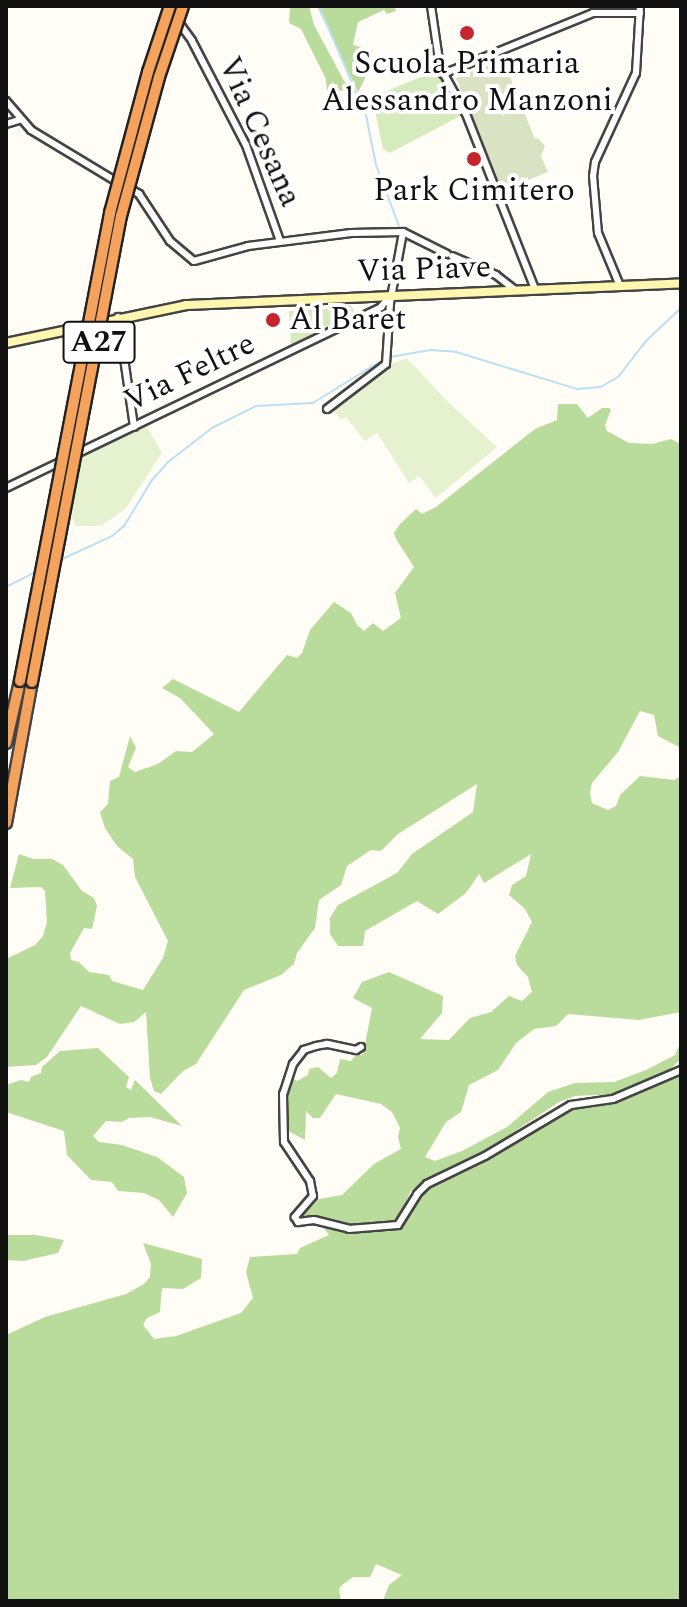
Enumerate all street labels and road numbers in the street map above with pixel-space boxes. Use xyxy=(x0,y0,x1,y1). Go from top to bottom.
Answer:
street label: Via Cesana xyxy=(209,51,309,213)
street label: Via Piave xyxy=(356,248,492,292)
road number: A27 xyxy=(61,316,137,368)
street label: Via Feltre xyxy=(118,325,262,421)

